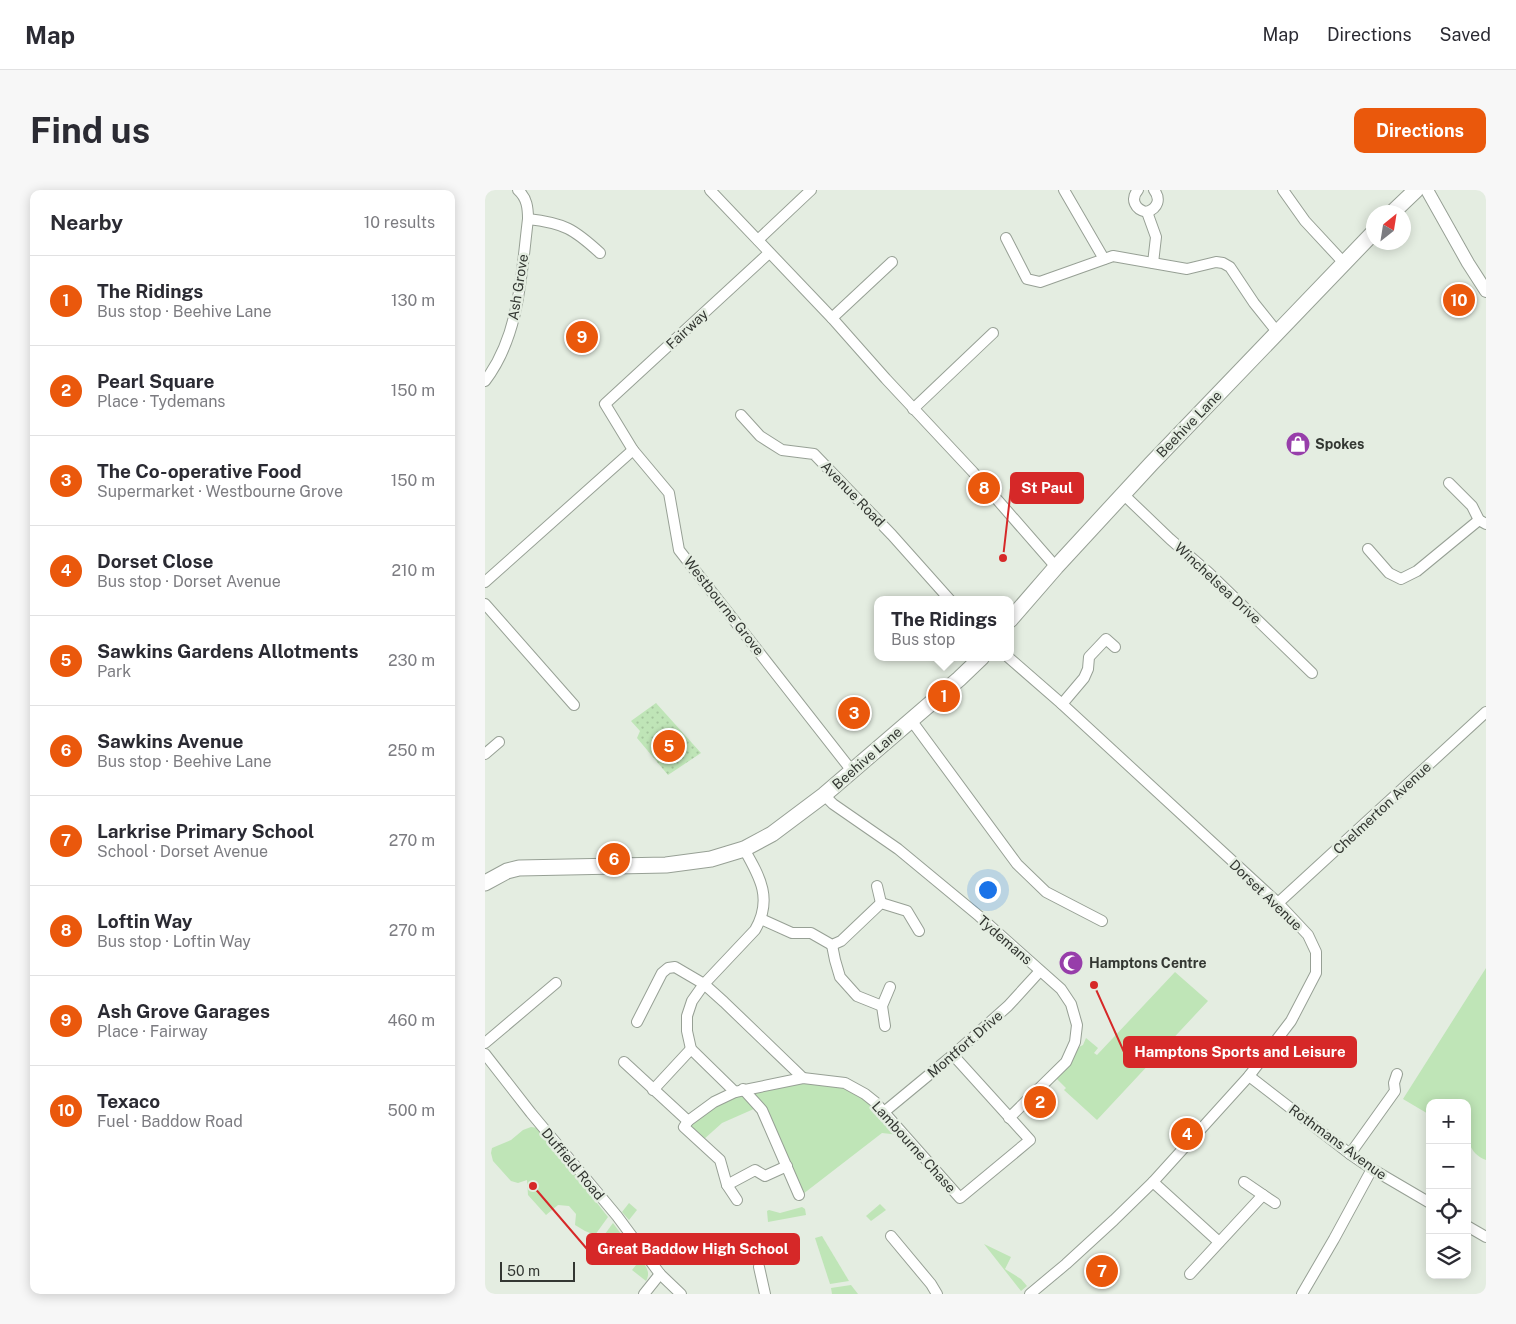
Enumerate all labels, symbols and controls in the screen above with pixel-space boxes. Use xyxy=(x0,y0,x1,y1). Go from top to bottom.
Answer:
text: Map xyxy=(25,21,75,49)
text: Map xyxy=(1262,24,1299,45)
text: Directions xyxy=(1327,24,1412,45)
text: Saved xyxy=(1440,24,1491,45)
button: Directions xyxy=(1354,108,1486,153)
text: Find us xyxy=(30,110,150,151)
north arrow xyxy=(1366,205,1411,250)
text: Nearby xyxy=(50,210,123,235)
text: 10 results xyxy=(364,213,435,232)
street label: Ash Grove xyxy=(505,253,531,321)
text: The Ridings xyxy=(97,280,203,302)
pin: 10 xyxy=(1443,281,1475,319)
text: 1 xyxy=(63,291,69,310)
text: 130 m xyxy=(391,291,435,310)
text: Bus stop · Beehive Lane xyxy=(97,302,272,321)
street label: Fairway xyxy=(663,305,711,352)
pin: 9 xyxy=(566,318,598,356)
text: Pearl Square xyxy=(97,370,215,392)
text: 2 xyxy=(61,381,71,400)
text: 150 m xyxy=(391,381,435,400)
street label: Beehive Lane xyxy=(1153,387,1225,461)
text: Place · Tydemans xyxy=(97,392,225,411)
shop icon: Spokes xyxy=(1285,431,1311,457)
place label: Spokes xyxy=(1315,436,1364,452)
street label: Avenue Road xyxy=(818,458,888,530)
text: The Co-operative Food xyxy=(97,460,302,482)
pin: 8 xyxy=(968,469,1000,507)
text: 3 xyxy=(61,471,71,490)
text: 150 m xyxy=(391,471,435,490)
callout: St Paul xyxy=(1011,473,1083,503)
text: St Paul xyxy=(1021,479,1073,496)
text: Supermarket · Westbourne Grove xyxy=(97,482,343,501)
street label: Winchelsea Drive xyxy=(1172,539,1264,627)
text: Dorset Close xyxy=(97,550,213,572)
street label: Westbourne Grove xyxy=(681,554,767,658)
text: 4 xyxy=(61,561,71,580)
text: 210 m xyxy=(391,561,435,580)
text: Bus stop · Dorset Avenue xyxy=(97,572,281,591)
popup xyxy=(874,596,1014,661)
text: The Ridings xyxy=(891,608,997,630)
text: Bus stop xyxy=(891,630,955,649)
text: Sawkins Gardens Allotments xyxy=(97,640,358,662)
text: 5 xyxy=(61,651,71,670)
text: 230 m xyxy=(388,651,435,670)
text: Park xyxy=(97,662,131,681)
pin: 1 xyxy=(928,677,960,715)
pin: 3 xyxy=(838,694,870,732)
street label: Beehive Lane xyxy=(829,724,905,792)
pin: 5 xyxy=(653,727,685,765)
text: Sawkins Avenue xyxy=(97,730,243,752)
text: 6 xyxy=(61,741,71,760)
text: 250 m xyxy=(388,741,435,760)
text: Bus stop · Beehive Lane xyxy=(97,752,272,771)
street label: Chelmerton Avenue xyxy=(1330,759,1434,857)
text: Larkrise Primary School xyxy=(97,820,314,842)
text: 7 xyxy=(61,831,71,850)
text: 270 m xyxy=(389,831,435,850)
pin: 6 xyxy=(598,840,630,878)
text: School · Dorset Avenue xyxy=(97,842,268,861)
street label: Dorset Avenue xyxy=(1226,856,1306,934)
your location xyxy=(975,877,1001,903)
text: Loftin Way xyxy=(97,910,193,932)
street label: Tydemans xyxy=(975,912,1035,968)
text: 8 xyxy=(61,921,71,940)
text: 270 m xyxy=(389,921,435,940)
text: Bus stop · Loftin Way xyxy=(97,932,251,951)
mosque icon: Hamptons Centre xyxy=(1058,950,1084,976)
place label: Hamptons Centre xyxy=(1089,955,1207,971)
text: Ash Grove Garages xyxy=(97,1000,270,1022)
street label: Montfort Drive xyxy=(924,1007,1006,1081)
text: 9 xyxy=(61,1011,71,1030)
text: 460 m xyxy=(388,1011,435,1030)
text: Place · Fairway xyxy=(97,1022,208,1041)
callout: Hamptons Sports and Leisure xyxy=(1124,1037,1356,1067)
text: Hamptons Sports and Leisure xyxy=(1134,1043,1346,1060)
pin: 2 xyxy=(1024,1083,1056,1121)
text: Texaco xyxy=(97,1090,160,1112)
street label: Lambourne Chase xyxy=(869,1098,959,1196)
map controls xyxy=(1426,1099,1471,1279)
button: + xyxy=(1426,1099,1471,1144)
text: 10 xyxy=(57,1101,75,1120)
text: 500 m xyxy=(388,1101,435,1120)
street label: Rothmans Avenue xyxy=(1286,1101,1390,1183)
text: Fuel · Baddow Road xyxy=(97,1112,243,1131)
pin: 4 xyxy=(1171,1115,1203,1153)
street label: Duffield Road xyxy=(538,1125,608,1203)
button: − xyxy=(1426,1144,1471,1189)
button: locate xyxy=(1426,1189,1471,1234)
callout: Great Baddow High School xyxy=(587,1234,799,1264)
button: layers xyxy=(1426,1234,1471,1279)
text: Great Baddow High School xyxy=(597,1240,789,1257)
pin: 7 xyxy=(1086,1252,1118,1290)
scale bar xyxy=(500,1259,575,1282)
text: 50 m xyxy=(507,1263,540,1279)

